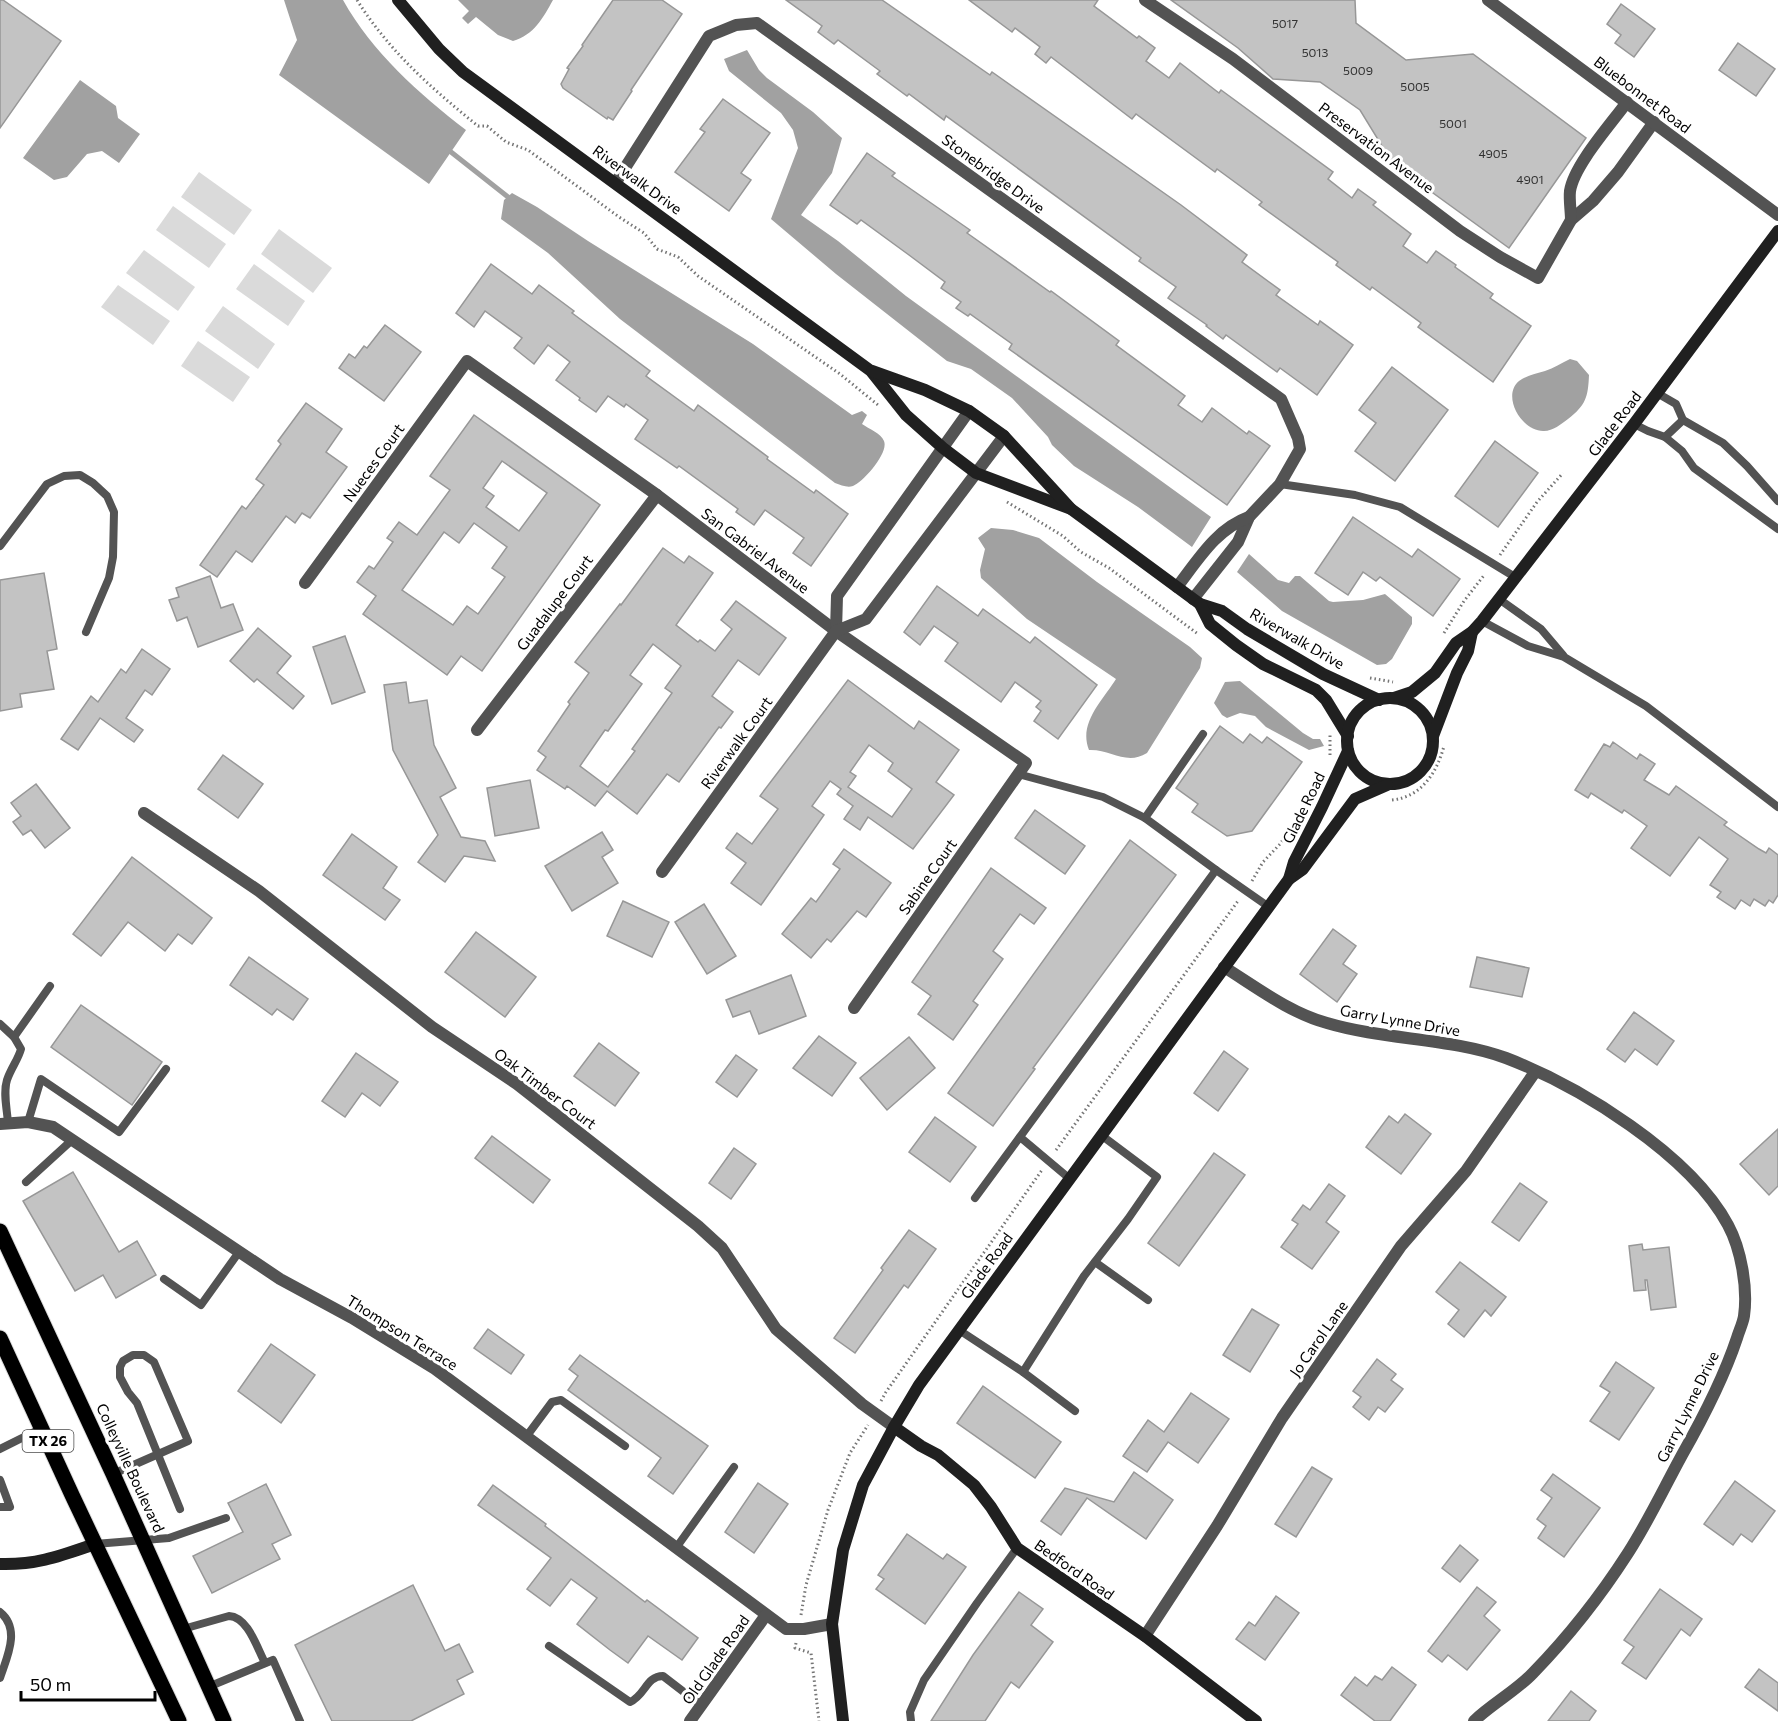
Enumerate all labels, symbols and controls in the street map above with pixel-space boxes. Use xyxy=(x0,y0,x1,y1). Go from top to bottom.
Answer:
house number: 5017 xyxy=(1272,16,1298,30)
house number: 5013 xyxy=(1302,45,1329,59)
street label: Bluebonnet Road xyxy=(1591,52,1695,136)
house number: 5009 xyxy=(1343,63,1373,77)
house number: 5005 xyxy=(1400,79,1430,93)
street label: Preservation Avenue xyxy=(1315,98,1438,196)
house number: 5001 xyxy=(1439,116,1467,130)
street label: Stonebridge Drive xyxy=(939,130,1049,217)
street label: Riverwalk Drive xyxy=(589,141,686,218)
house number: 4905 xyxy=(1478,146,1508,160)
house number: 4901 xyxy=(1516,172,1544,186)
street label: Glade Road xyxy=(1584,387,1645,460)
street label: Nueces Court xyxy=(339,420,408,505)
street label: San Gabriel Avenue xyxy=(698,504,813,597)
street label: Guadalupe Court xyxy=(512,551,596,654)
street label: Riverwalk Drive xyxy=(1247,604,1348,672)
street label: Riverwalk Court xyxy=(697,693,776,792)
street label: Glade Road xyxy=(1278,769,1328,846)
street label: Sabine Court xyxy=(894,835,960,918)
street label: Garry Lynne Drive xyxy=(1339,1001,1462,1039)
street label: Oak Timber Court xyxy=(491,1044,600,1132)
street label: Glade Road xyxy=(956,1229,1016,1302)
street label: Thompson Terrace xyxy=(344,1291,461,1374)
street label: Jo Carol Lane xyxy=(1285,1297,1351,1380)
street label: Garry Lynne Drive xyxy=(1652,1348,1722,1465)
street label: Colleyville Boulevard xyxy=(93,1400,169,1535)
road number: TX 26 xyxy=(22,1430,74,1452)
street label: Bedford Road xyxy=(1031,1535,1118,1603)
street label: Old Glade Road xyxy=(678,1611,753,1707)
scale bar xyxy=(21,1664,154,1702)
text: 50 m xyxy=(30,1673,71,1695)

